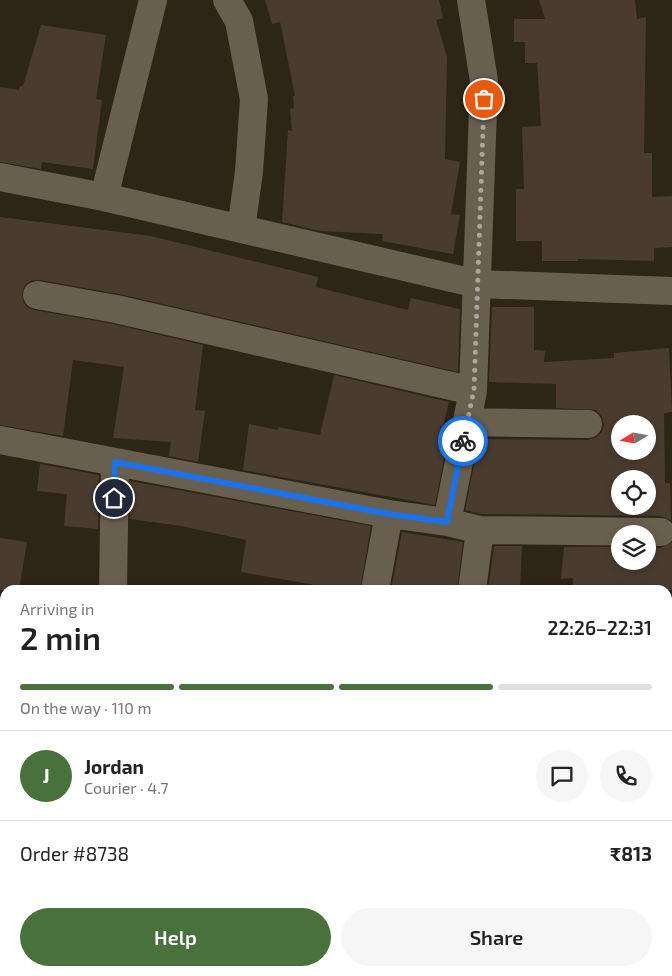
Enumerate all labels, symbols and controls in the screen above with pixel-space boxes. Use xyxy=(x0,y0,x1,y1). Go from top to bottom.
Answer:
pin xyxy=(463,78,505,120)
icon: bag xyxy=(470,85,498,113)
north arrow xyxy=(611,415,656,460)
map controls xyxy=(611,415,656,570)
courier xyxy=(438,416,488,466)
icon: bike xyxy=(449,427,477,455)
button: locate xyxy=(611,470,656,515)
pin xyxy=(93,477,135,519)
icon: home xyxy=(100,484,128,512)
button: layers xyxy=(611,525,656,570)
text: Arriving in xyxy=(20,599,94,618)
text: 22:26–22:31 xyxy=(548,616,652,639)
text: 2 min xyxy=(20,618,101,656)
text: On the way · 110 m xyxy=(20,698,151,717)
button: chat xyxy=(536,750,588,802)
button: phone xyxy=(600,750,652,802)
text: Jordan xyxy=(84,755,144,778)
text: J xyxy=(42,764,50,787)
text: Courier · 4.7 xyxy=(84,778,168,797)
text: Order #8738 xyxy=(20,842,129,865)
text: ₹813 xyxy=(610,842,652,865)
button: Help xyxy=(20,908,331,966)
button: Share xyxy=(341,908,652,966)

